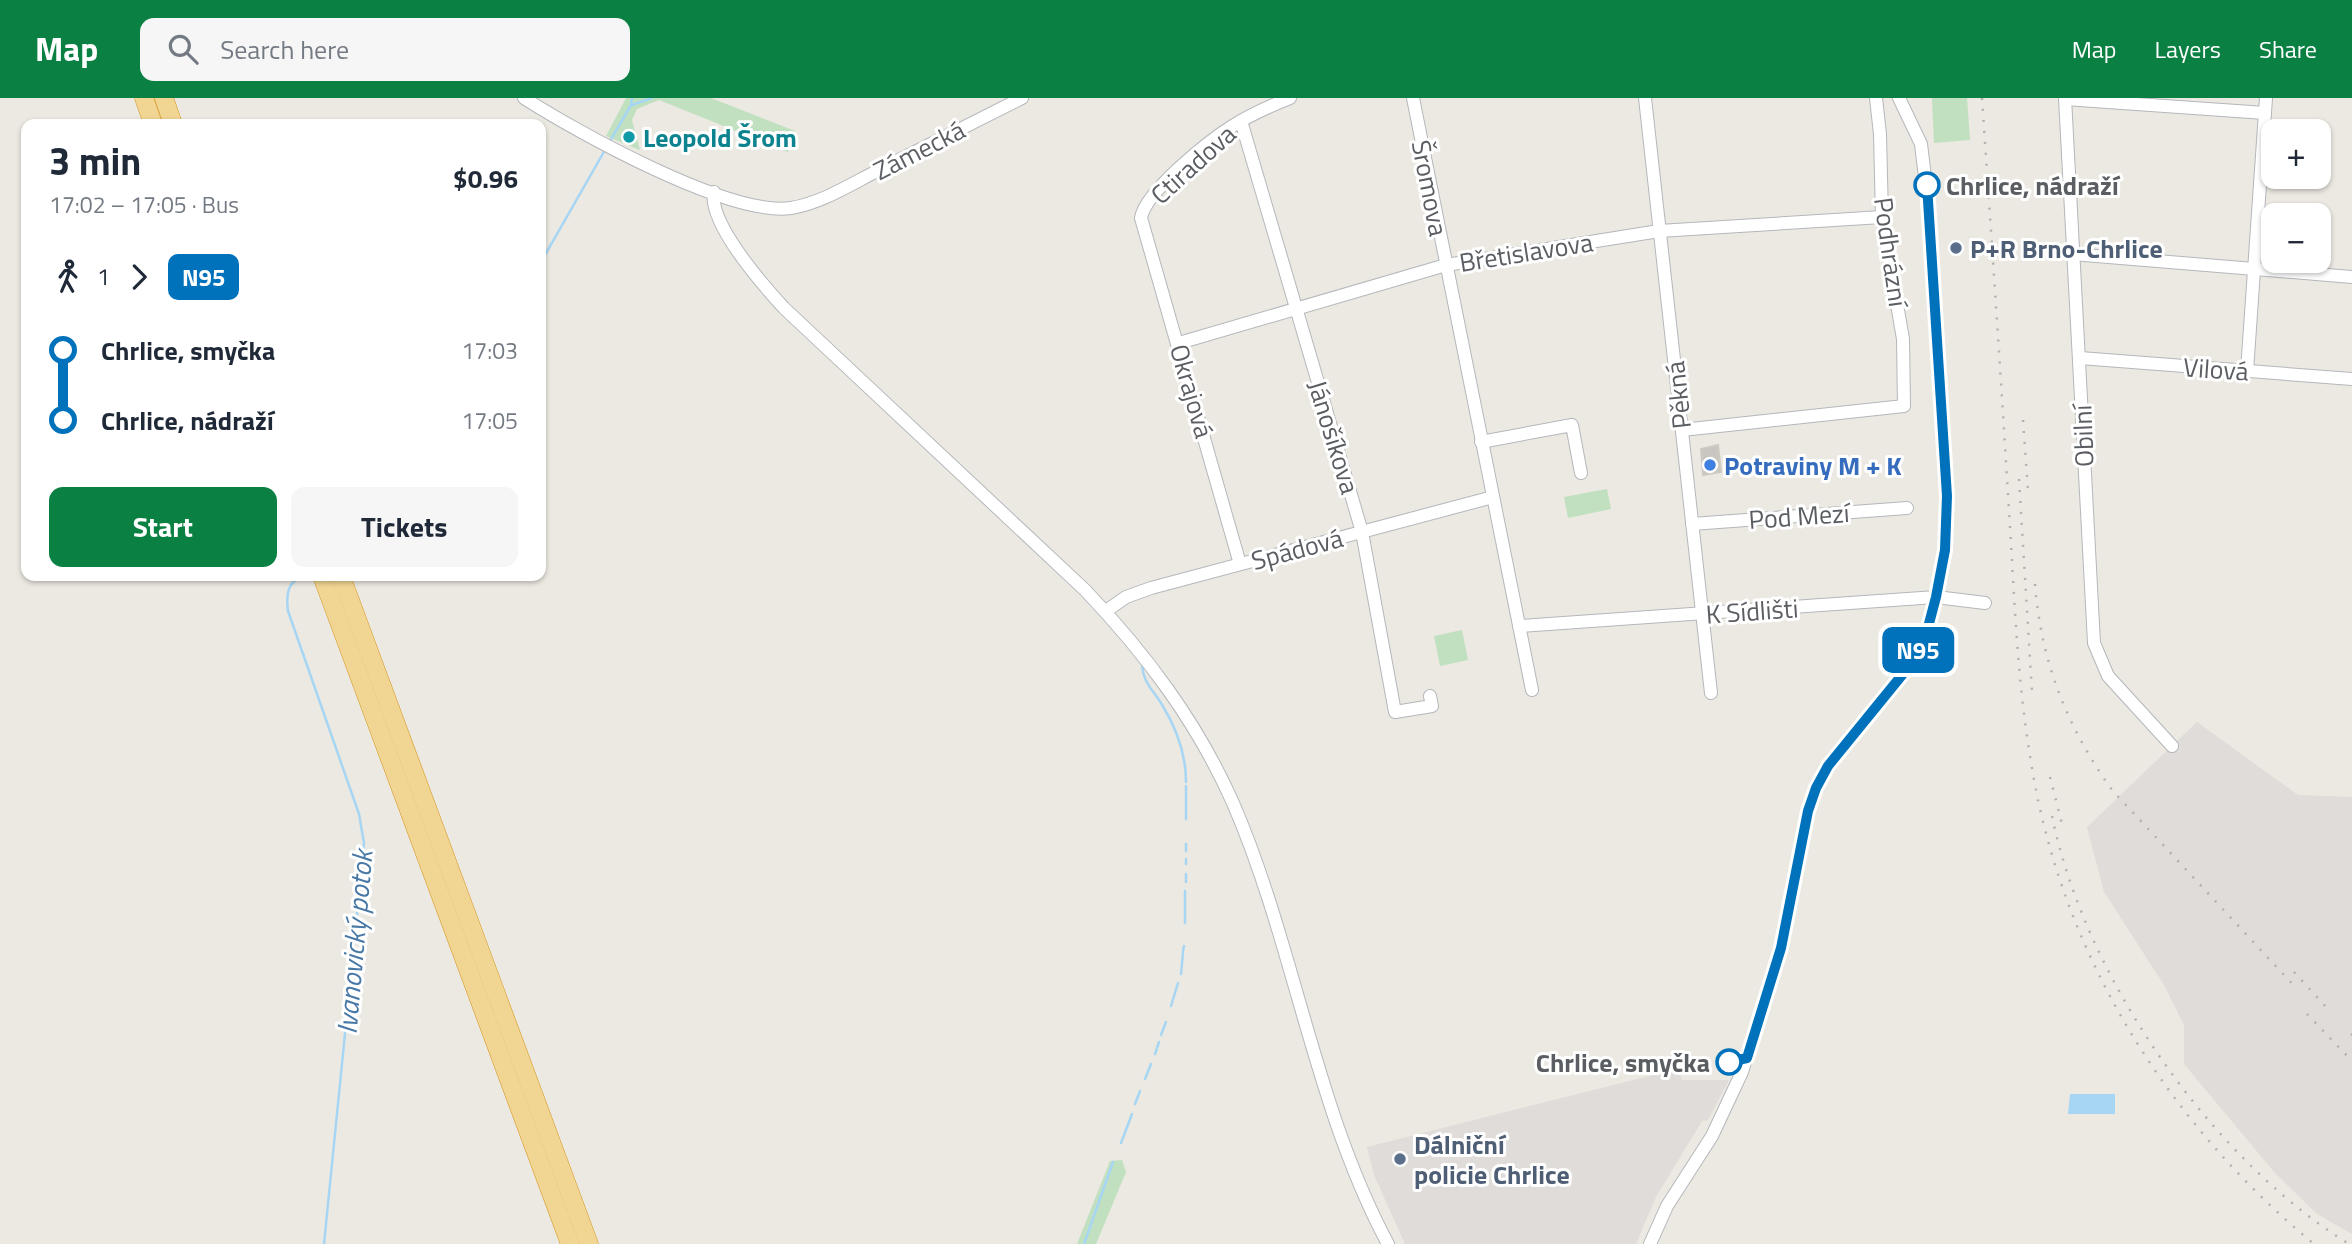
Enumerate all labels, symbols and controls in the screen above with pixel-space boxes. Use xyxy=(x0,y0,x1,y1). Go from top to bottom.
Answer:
search box xyxy=(140,18,630,81)
text: Map xyxy=(35,24,98,74)
icon: search xyxy=(164,30,202,68)
text: Search here xyxy=(220,30,349,69)
text: Map xyxy=(2072,31,2117,67)
text: Layers xyxy=(2155,31,2221,67)
text: Share xyxy=(2259,31,2317,67)
street label: Zámecká xyxy=(866,110,972,190)
street label: Ctiradova xyxy=(1142,115,1244,213)
place label: Leopold Šrom xyxy=(643,118,797,157)
map controls xyxy=(2261,119,2331,273)
button: + xyxy=(2261,119,2331,189)
marker: Leopold Šrom xyxy=(621,129,637,145)
text: 3 min xyxy=(49,132,141,190)
street label: Šromova xyxy=(1402,137,1458,239)
text: $0.96 xyxy=(453,159,518,198)
place label: Chrlice, nádraží xyxy=(1946,166,2121,205)
marker: Chrlice, nádraží xyxy=(1914,172,1940,198)
text: 17:02 – 17:05 · Bus xyxy=(49,187,239,222)
street label: Podhrázní xyxy=(1864,195,1918,312)
button: − xyxy=(2261,203,2331,273)
street label: Břetislavova xyxy=(1456,222,1596,282)
place label: P+R Brno-Chrlice xyxy=(1970,229,2163,268)
marker: P+R Brno-Chrlice xyxy=(1948,240,1964,256)
icon: walk xyxy=(49,258,87,296)
icon: forward xyxy=(120,258,158,296)
text: 1 xyxy=(97,259,110,294)
text: N95 xyxy=(182,259,225,295)
text: Chrlice, smyčka xyxy=(101,331,275,370)
text: 17:03 xyxy=(461,333,518,368)
street label: Okrajová xyxy=(1160,339,1224,443)
street label: Vilová xyxy=(2182,347,2250,391)
street label: Pěkná xyxy=(1655,359,1701,431)
street label: Jánošíkova xyxy=(1298,375,1370,499)
text: Chrlice, nádraží xyxy=(101,401,274,440)
street label: Obilní xyxy=(2062,402,2104,468)
text: 17:05 xyxy=(461,403,518,438)
place label: Potraviny M + K xyxy=(1724,446,1902,485)
marker: Potraviny M + K xyxy=(1702,457,1718,473)
button: Start xyxy=(49,487,277,567)
button: Tickets xyxy=(291,487,518,567)
street label: Pod Mezí xyxy=(1747,493,1853,539)
street label: Spádová xyxy=(1247,518,1347,580)
street label: K Sídlišti xyxy=(1704,588,1800,634)
line badge: N95 xyxy=(1878,627,1958,673)
text: N95 xyxy=(1896,632,1940,668)
water label: Ivanovický potok xyxy=(325,845,384,1036)
place label: Chrlice, smyčka xyxy=(1536,1043,1710,1082)
marker: Chrlice, smyčka xyxy=(1716,1049,1742,1075)
place label: Dálniční policie Chrlice xyxy=(1414,1125,1570,1194)
marker: Dálniční policie Chrlice xyxy=(1392,1151,1408,1167)

